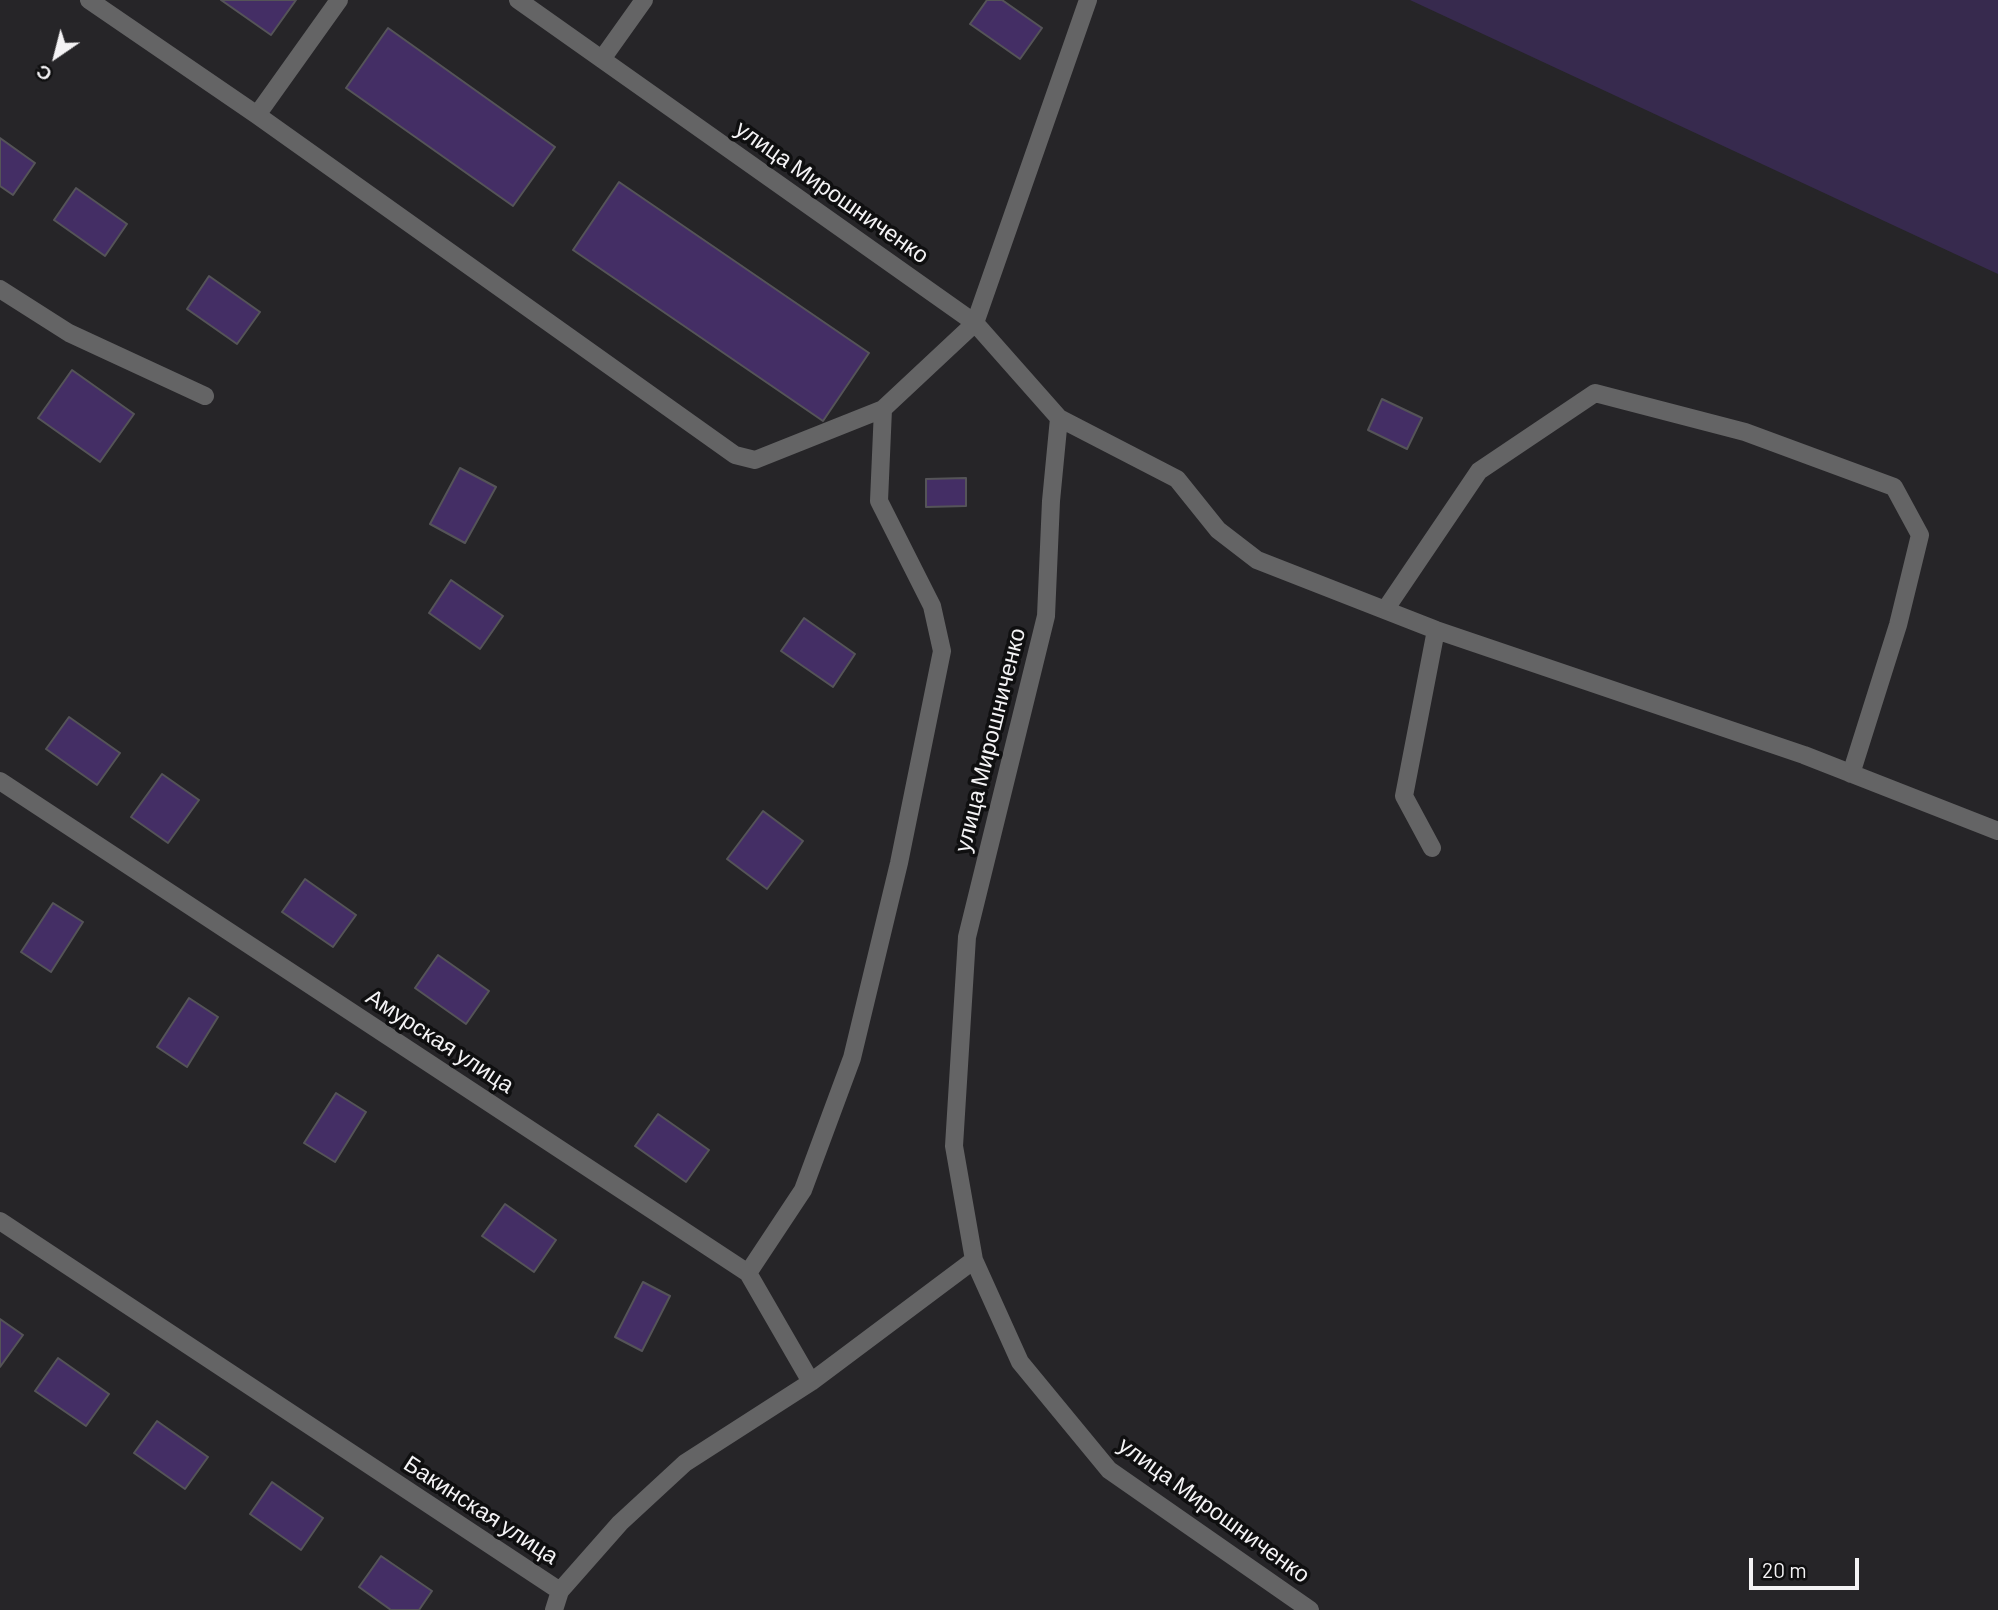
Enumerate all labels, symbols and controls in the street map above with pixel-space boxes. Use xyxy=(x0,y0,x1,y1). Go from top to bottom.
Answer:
north arrow xyxy=(21,21,91,91)
text: С xyxy=(31,60,56,87)
street label: улица Мирошниченко xyxy=(730,115,934,269)
street label: улица Мирошниченко xyxy=(949,625,1031,855)
street label: Амурская улица xyxy=(361,983,519,1099)
street label: улица Мирошниченко xyxy=(1113,1431,1315,1589)
street label: Бакинская улица xyxy=(399,1450,563,1570)
scale bar xyxy=(1753,1544,1863,1588)
text: 20 m xyxy=(1762,1557,1807,1582)

